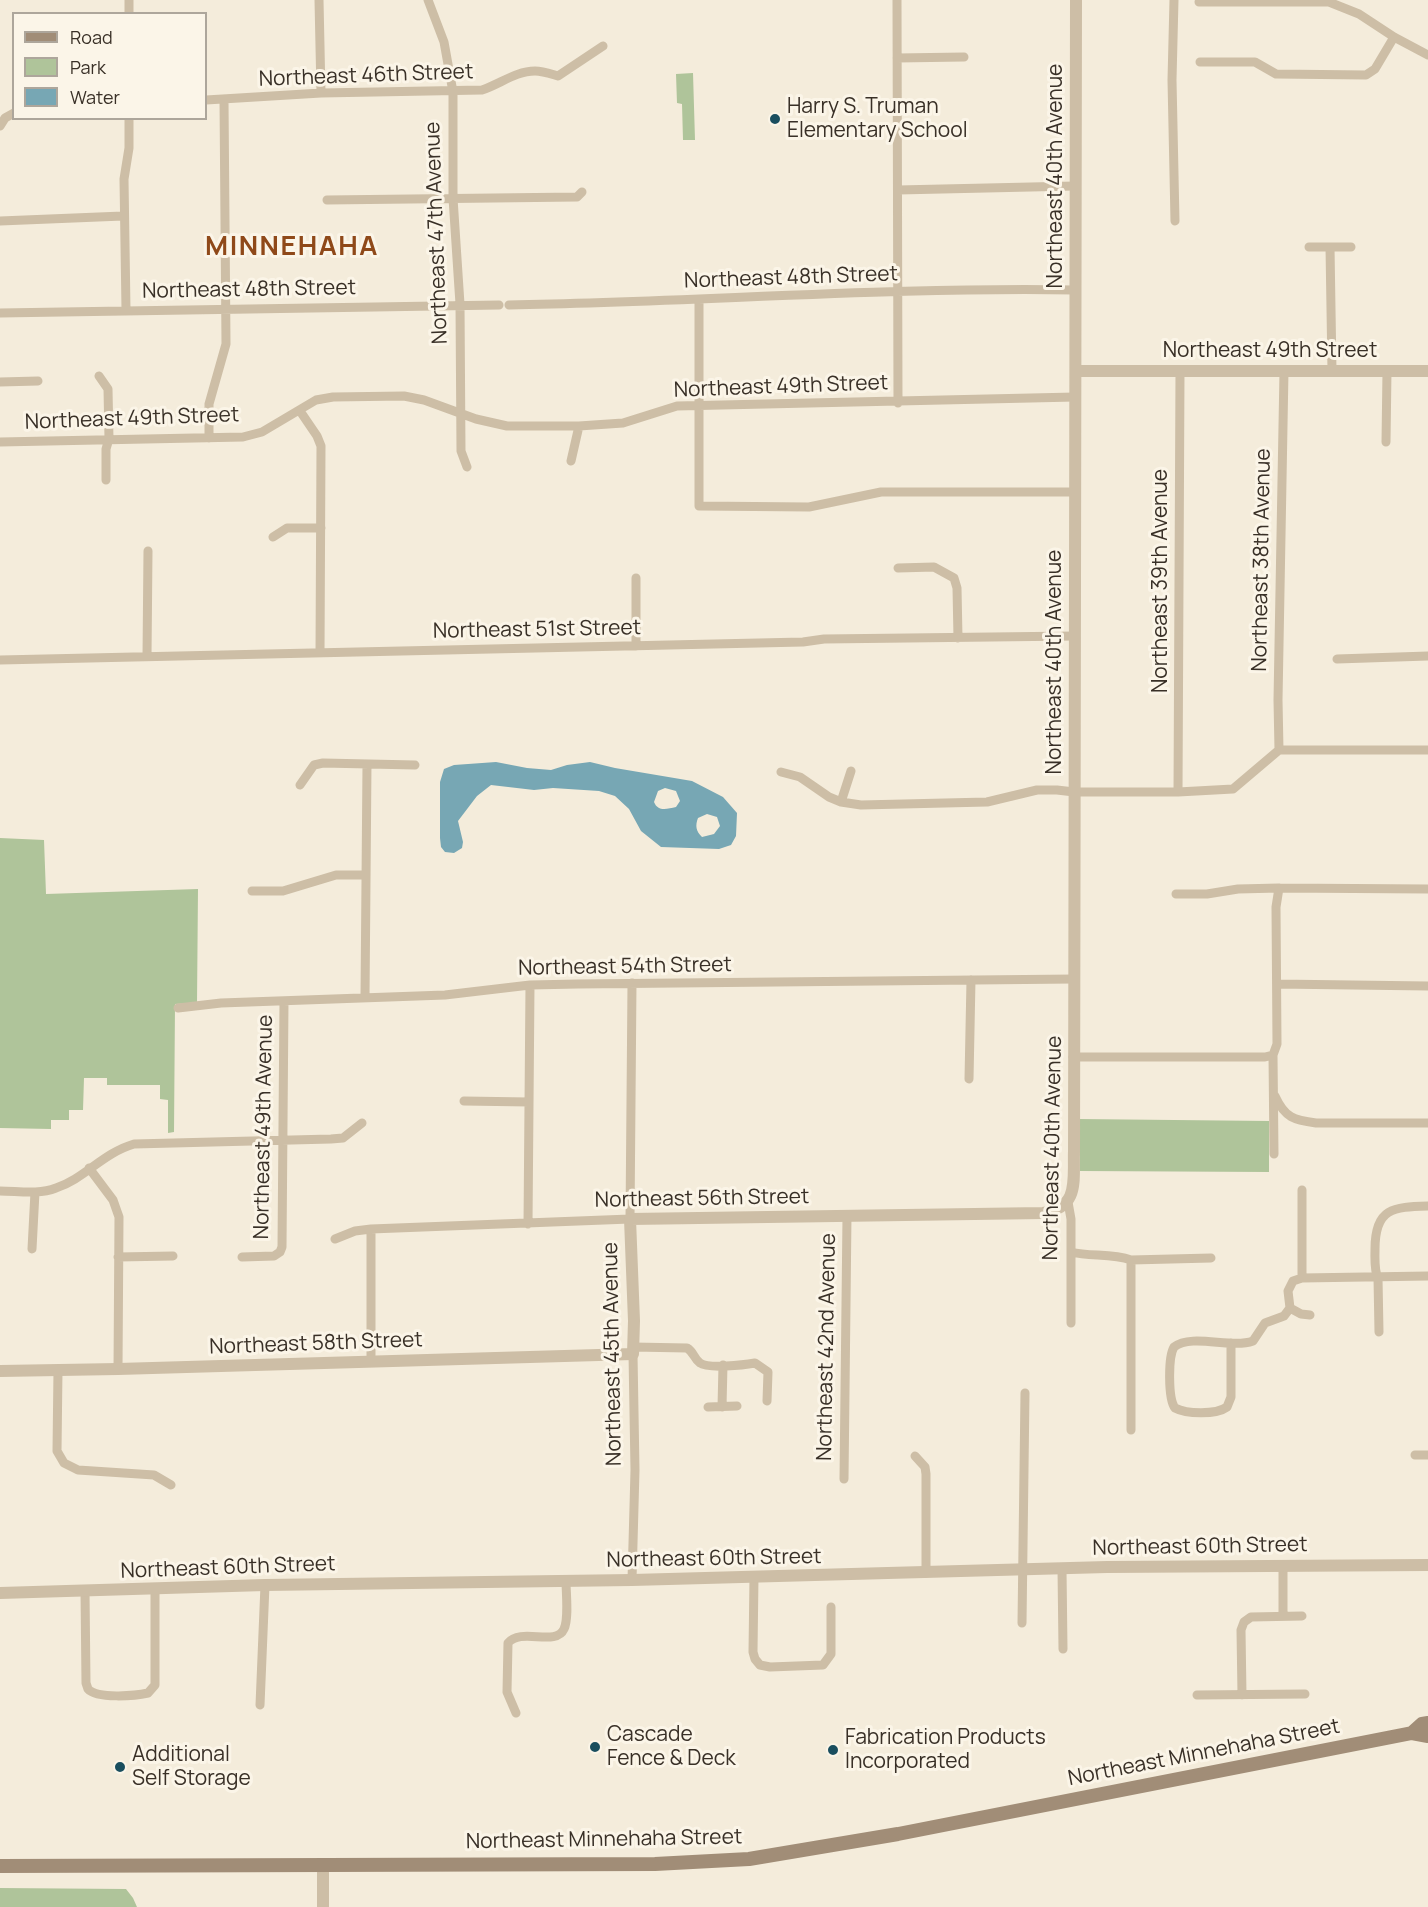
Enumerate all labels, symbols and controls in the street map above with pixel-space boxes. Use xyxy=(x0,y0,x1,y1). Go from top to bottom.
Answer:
legend xyxy=(12,12,207,120)
text: Road xyxy=(70,25,113,49)
text: Park xyxy=(70,55,106,79)
street label: Northeast 46th Street xyxy=(258,60,474,92)
street label: Northeast 40th Avenue xyxy=(1043,64,1069,288)
text: Water xyxy=(70,85,120,109)
place label: Harry S. Truman Elementary School xyxy=(787,94,968,144)
marker: Harry S. Truman Elementary School xyxy=(768,112,782,126)
street label: Northeast 47th Avenue xyxy=(421,121,453,345)
district label: MINNEHAHA xyxy=(205,231,379,263)
street label: Northeast 48th Street xyxy=(684,262,898,294)
street label: Northeast 48th Street xyxy=(142,276,356,304)
street label: Northeast 49th Street xyxy=(1163,338,1377,364)
street label: Northeast 49th Street xyxy=(673,371,889,403)
street label: Northeast 49th Street xyxy=(24,403,240,435)
street label: Northeast 38th Avenue xyxy=(1247,448,1277,672)
street label: Northeast 39th Avenue xyxy=(1148,469,1174,693)
street label: Northeast 40th Avenue xyxy=(1042,550,1068,774)
street label: Northeast 51st Street xyxy=(433,616,641,644)
street label: Northeast 54th Street xyxy=(518,953,732,981)
street label: Northeast 49th Avenue xyxy=(249,1014,279,1240)
street label: Northeast 40th Avenue xyxy=(1038,1035,1068,1261)
street label: Northeast 56th Street xyxy=(595,1185,809,1213)
street label: Northeast 42nd Avenue xyxy=(812,1233,842,1461)
street label: Northeast 45th Avenue xyxy=(598,1242,628,1466)
street label: Northeast 58th Street xyxy=(209,1328,423,1360)
street label: Northeast 60th Street xyxy=(1092,1533,1308,1561)
street label: Northeast 60th Street xyxy=(606,1545,822,1573)
street label: Northeast 60th Street xyxy=(120,1552,336,1584)
street label: Northeast Minnehaha Street xyxy=(1066,1714,1342,1792)
place label: Cascade Fence & Deck xyxy=(607,1722,736,1772)
place label: Fabrication Products Incorporated xyxy=(845,1725,1046,1775)
marker: Cascade Fence & Deck xyxy=(588,1740,602,1754)
place label: Additional Self Storage xyxy=(132,1742,251,1792)
marker: Fabrication Products Incorporated xyxy=(826,1743,840,1757)
marker: Additional Self Storage xyxy=(113,1760,127,1774)
street label: Northeast Minnehaha Street xyxy=(466,1825,742,1855)

